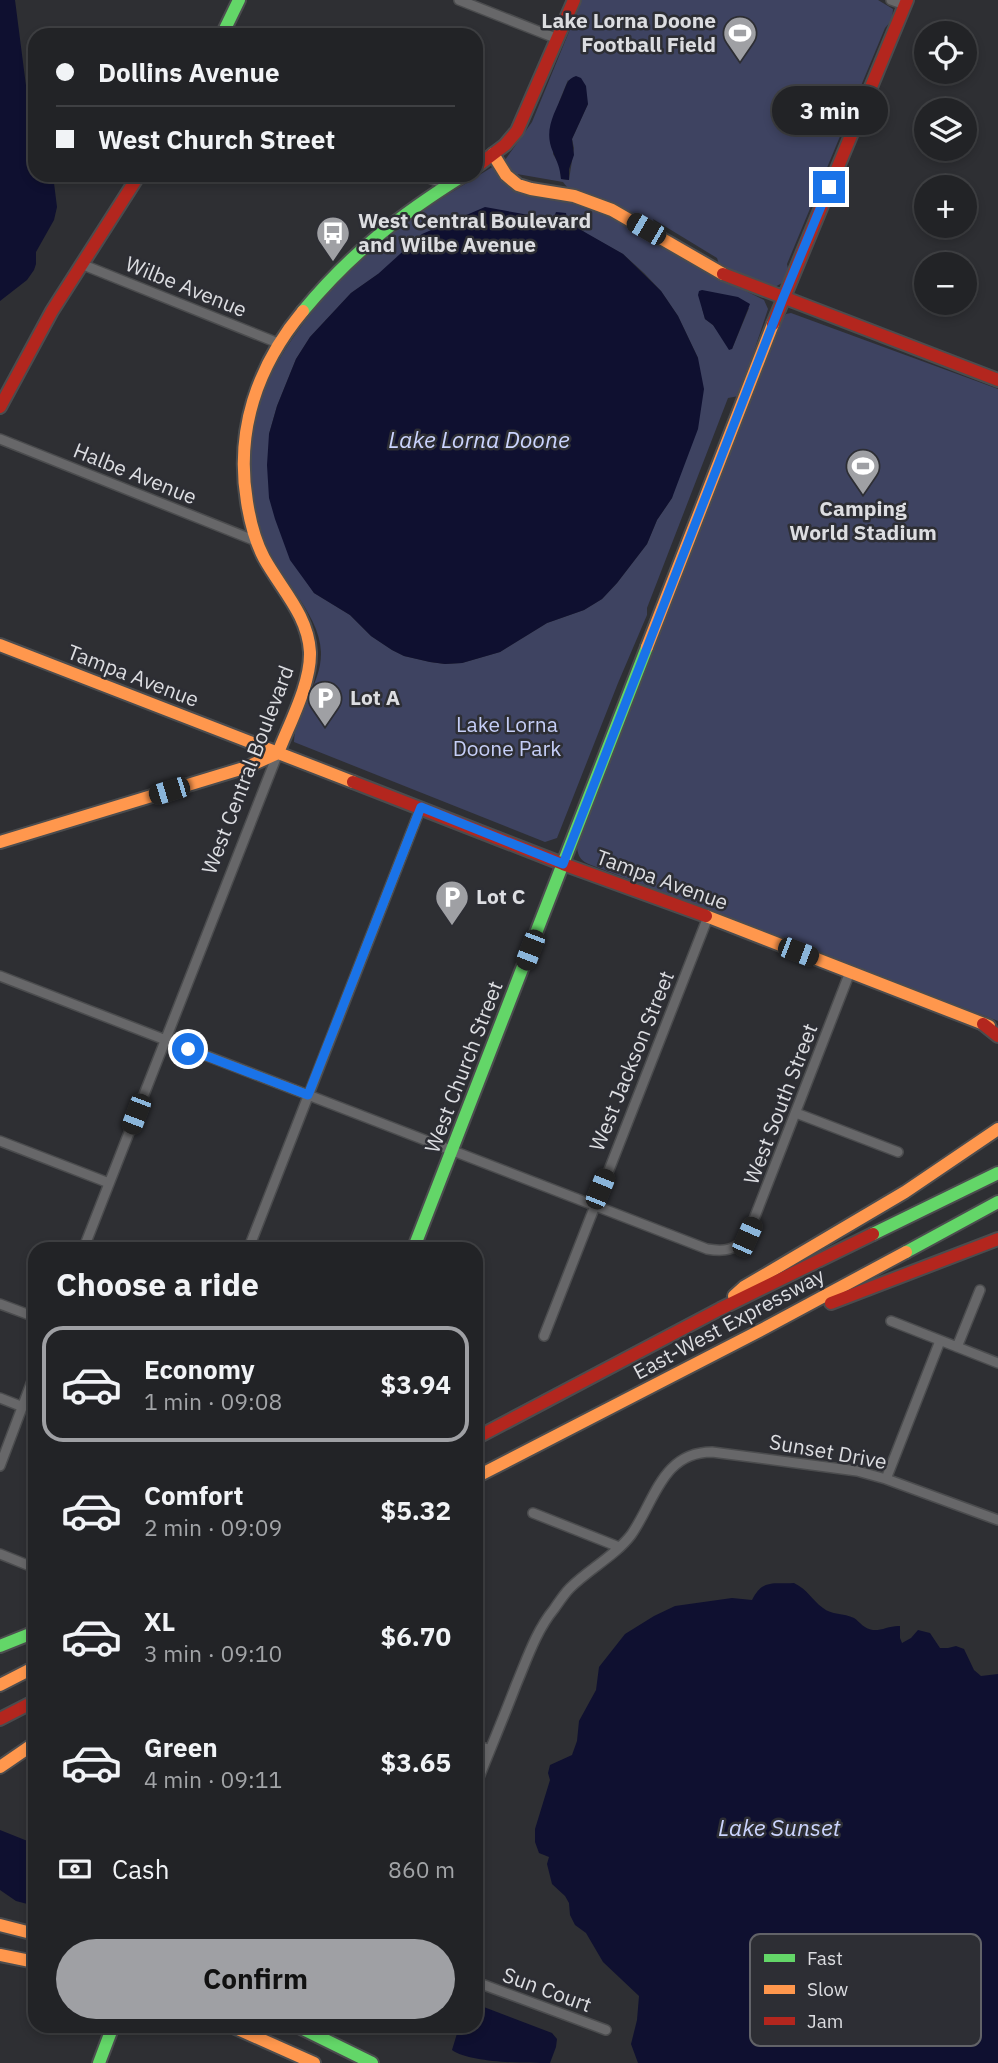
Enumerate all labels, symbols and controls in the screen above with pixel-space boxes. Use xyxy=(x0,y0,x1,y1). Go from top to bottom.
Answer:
place label: Lake Lorna Doone Football Field xyxy=(541,6,716,58)
sports icon: Lake Lorna Doone Football Field xyxy=(721,14,759,63)
map controls xyxy=(914,21,977,315)
button: locate xyxy=(914,21,977,84)
text: Dollins Avenue xyxy=(98,55,280,89)
callout: 3 min xyxy=(771,86,887,134)
text: 3 min xyxy=(800,95,860,125)
button: layers xyxy=(914,98,977,161)
text: West Church Street xyxy=(98,122,335,156)
route end xyxy=(813,171,845,203)
button: + xyxy=(914,175,977,238)
place label: West Central Boulevard and Wilbe Avenue xyxy=(358,206,591,258)
car xyxy=(623,209,670,249)
bus stop icon: West Central Boulevard and Wilbe Avenue xyxy=(314,214,352,263)
street label: Wilbe Avenue xyxy=(122,249,251,323)
button: − xyxy=(914,252,977,315)
water label: Lake Lorna Doone xyxy=(388,424,570,454)
street label: Halbe Avenue xyxy=(70,436,201,511)
sports icon: Camping World Stadium xyxy=(844,447,882,496)
place label: Camping World Stadium xyxy=(789,494,937,546)
street label: Tampa Avenue xyxy=(64,637,203,713)
street label: West Central Boulevard xyxy=(194,661,300,878)
parking icon: Lot A xyxy=(306,679,344,728)
place label: Lot A xyxy=(350,683,400,711)
park label: Lake Lorna Doone Park xyxy=(453,710,561,762)
car xyxy=(146,775,193,807)
street label: Tampa Avenue xyxy=(592,842,732,916)
parking icon: Lot C xyxy=(433,878,471,927)
place label: Lot C xyxy=(476,882,526,910)
car xyxy=(513,927,548,973)
car xyxy=(775,935,822,969)
street label: West Jackson Street xyxy=(582,966,680,1155)
street label: West Church Street xyxy=(417,977,509,1157)
street label: West South Street xyxy=(737,1019,824,1188)
route start xyxy=(172,1033,204,1065)
car xyxy=(119,1091,154,1137)
car xyxy=(583,1166,618,1212)
car xyxy=(729,1214,766,1260)
street label: East-West Expressway xyxy=(628,1261,830,1385)
text: Choose a ride xyxy=(56,1263,259,1305)
text: Economy xyxy=(144,1352,255,1386)
icon: car xyxy=(60,1353,123,1416)
text: $3.94 xyxy=(381,1367,451,1401)
text: 1 min · 09:08 xyxy=(144,1386,282,1416)
street label: Sunset Drive xyxy=(767,1427,889,1475)
text: Comfort xyxy=(144,1478,243,1512)
icon: car xyxy=(60,1479,123,1542)
text: $5.32 xyxy=(381,1493,451,1527)
text: 2 min · 09:09 xyxy=(144,1512,282,1542)
text: XL xyxy=(144,1604,175,1638)
icon: car xyxy=(60,1605,123,1668)
text: $6.70 xyxy=(381,1619,451,1653)
text: 3 min · 09:10 xyxy=(144,1638,282,1668)
text: Green xyxy=(144,1730,218,1764)
icon: car xyxy=(60,1731,123,1794)
text: $3.65 xyxy=(381,1745,451,1779)
text: 4 min · 09:11 xyxy=(144,1764,282,1794)
water label: Lake Sunset xyxy=(718,1812,841,1842)
icon: cash xyxy=(56,1850,94,1888)
text: Cash xyxy=(112,1852,169,1886)
text: 860 m xyxy=(388,1854,455,1884)
legend xyxy=(750,1934,981,2046)
button: Confirm xyxy=(56,1939,455,2019)
text: Fast xyxy=(807,1946,843,1970)
street label: Sun Court xyxy=(499,1960,596,2018)
text: Slow xyxy=(807,1977,848,2001)
text: Jam xyxy=(807,2009,843,2033)

